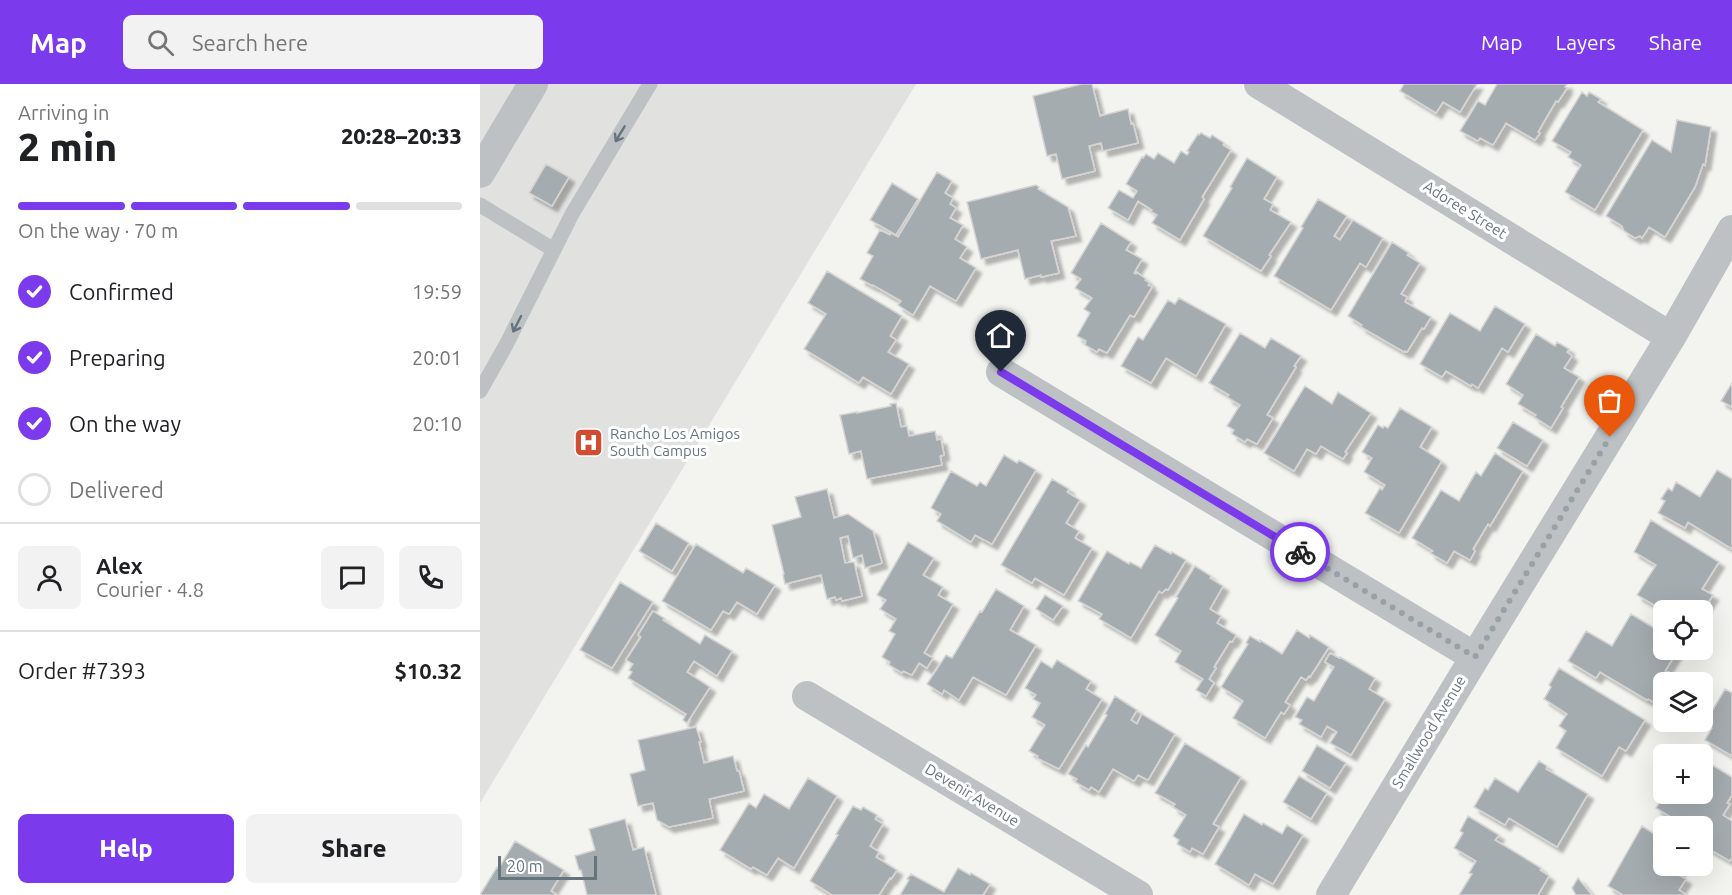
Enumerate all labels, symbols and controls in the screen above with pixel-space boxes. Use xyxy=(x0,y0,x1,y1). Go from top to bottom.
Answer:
search box xyxy=(123,15,543,69)
icon: search xyxy=(144,26,177,59)
text: Map xyxy=(30,27,87,58)
text: Search here xyxy=(192,30,308,55)
text: Map xyxy=(1481,30,1522,54)
text: Layers xyxy=(1555,30,1616,54)
text: Share xyxy=(1649,30,1702,54)
text: Arriving in xyxy=(18,101,109,124)
text: 20:28–20:33 xyxy=(341,123,462,148)
text: 2 min xyxy=(18,125,117,168)
one-way arrow xyxy=(614,125,626,142)
street label: Adoree Street xyxy=(1421,177,1510,242)
text: On the way · 70 m xyxy=(18,219,178,242)
icon: check xyxy=(18,275,51,308)
text: Confirmed xyxy=(69,279,174,304)
text: 19:59 xyxy=(412,280,462,303)
pin xyxy=(975,310,1026,372)
one-way arrow xyxy=(511,315,523,332)
icon: home xyxy=(984,319,1017,352)
icon: check xyxy=(18,341,51,374)
text: Preparing xyxy=(69,345,166,370)
text: 20:01 xyxy=(412,346,462,369)
pin xyxy=(1584,375,1635,437)
icon: bag xyxy=(1593,384,1626,417)
icon: check xyxy=(18,407,51,440)
text: On the way xyxy=(69,411,181,436)
text: 20:10 xyxy=(412,412,462,435)
place label: Rancho Los Amigos South Campus xyxy=(610,425,740,459)
hospital icon: Rancho Los Amigos South Campus xyxy=(573,427,605,459)
text: Delivered xyxy=(69,477,164,502)
courier xyxy=(1270,522,1330,582)
icon: bike xyxy=(1284,536,1317,569)
button: person xyxy=(18,546,81,609)
button: chat xyxy=(321,546,384,609)
button: phone xyxy=(399,546,462,609)
text: Alex xyxy=(96,553,143,578)
text: Courier · 4.8 xyxy=(96,578,204,601)
map controls xyxy=(1653,600,1713,876)
button: locate xyxy=(1653,600,1713,660)
text: Order #7393 xyxy=(18,658,146,683)
text: $10.32 xyxy=(395,658,462,683)
street label: Smallwood Avenue xyxy=(1388,672,1469,791)
button: layers xyxy=(1653,672,1713,732)
button: + xyxy=(1653,744,1713,804)
street label: Devenir Avenue xyxy=(922,760,1022,829)
button: Help xyxy=(18,814,234,883)
button: Share xyxy=(246,814,462,883)
button: − xyxy=(1653,816,1713,876)
scale bar xyxy=(498,853,597,880)
text: 20 m xyxy=(507,857,543,875)

